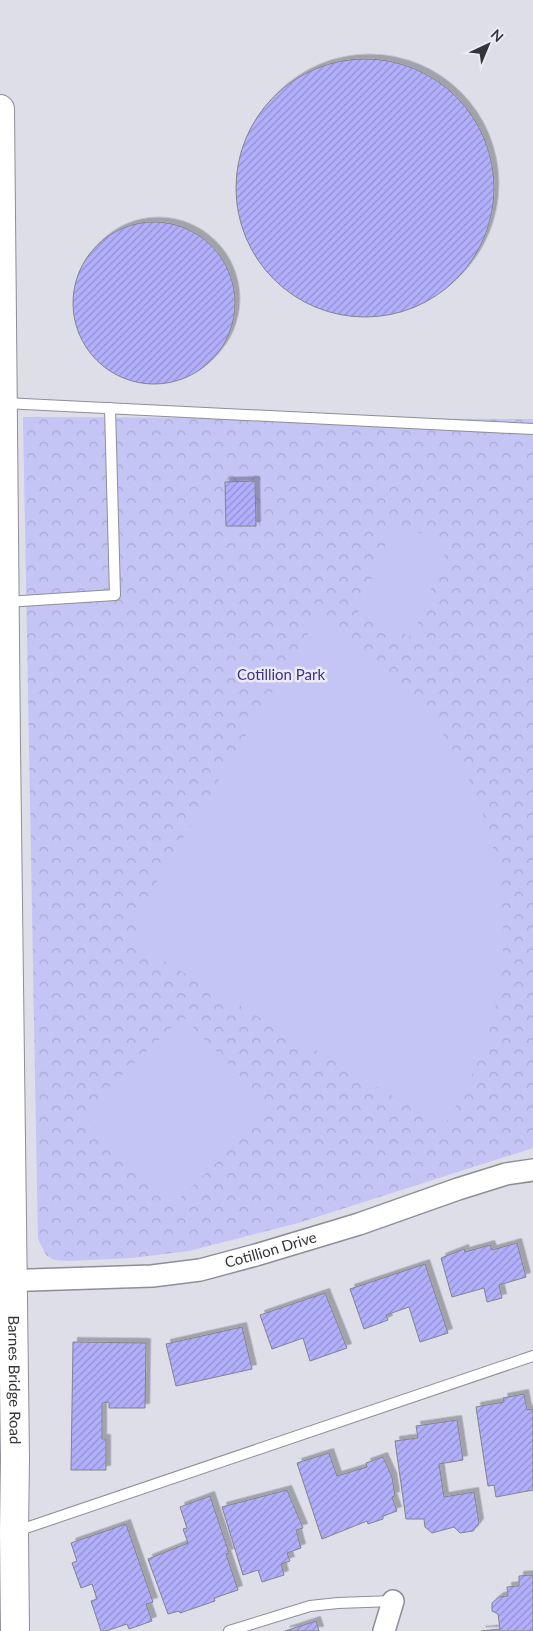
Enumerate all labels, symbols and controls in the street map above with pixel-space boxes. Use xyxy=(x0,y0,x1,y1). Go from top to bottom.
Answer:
north arrow xyxy=(463,20,513,70)
text: N xyxy=(488,25,507,45)
park label: Cotillion Park xyxy=(237,665,325,683)
street label: Cotillion Drive xyxy=(223,1227,319,1271)
street label: Barnes Bridge Road xyxy=(5,1315,25,1444)

